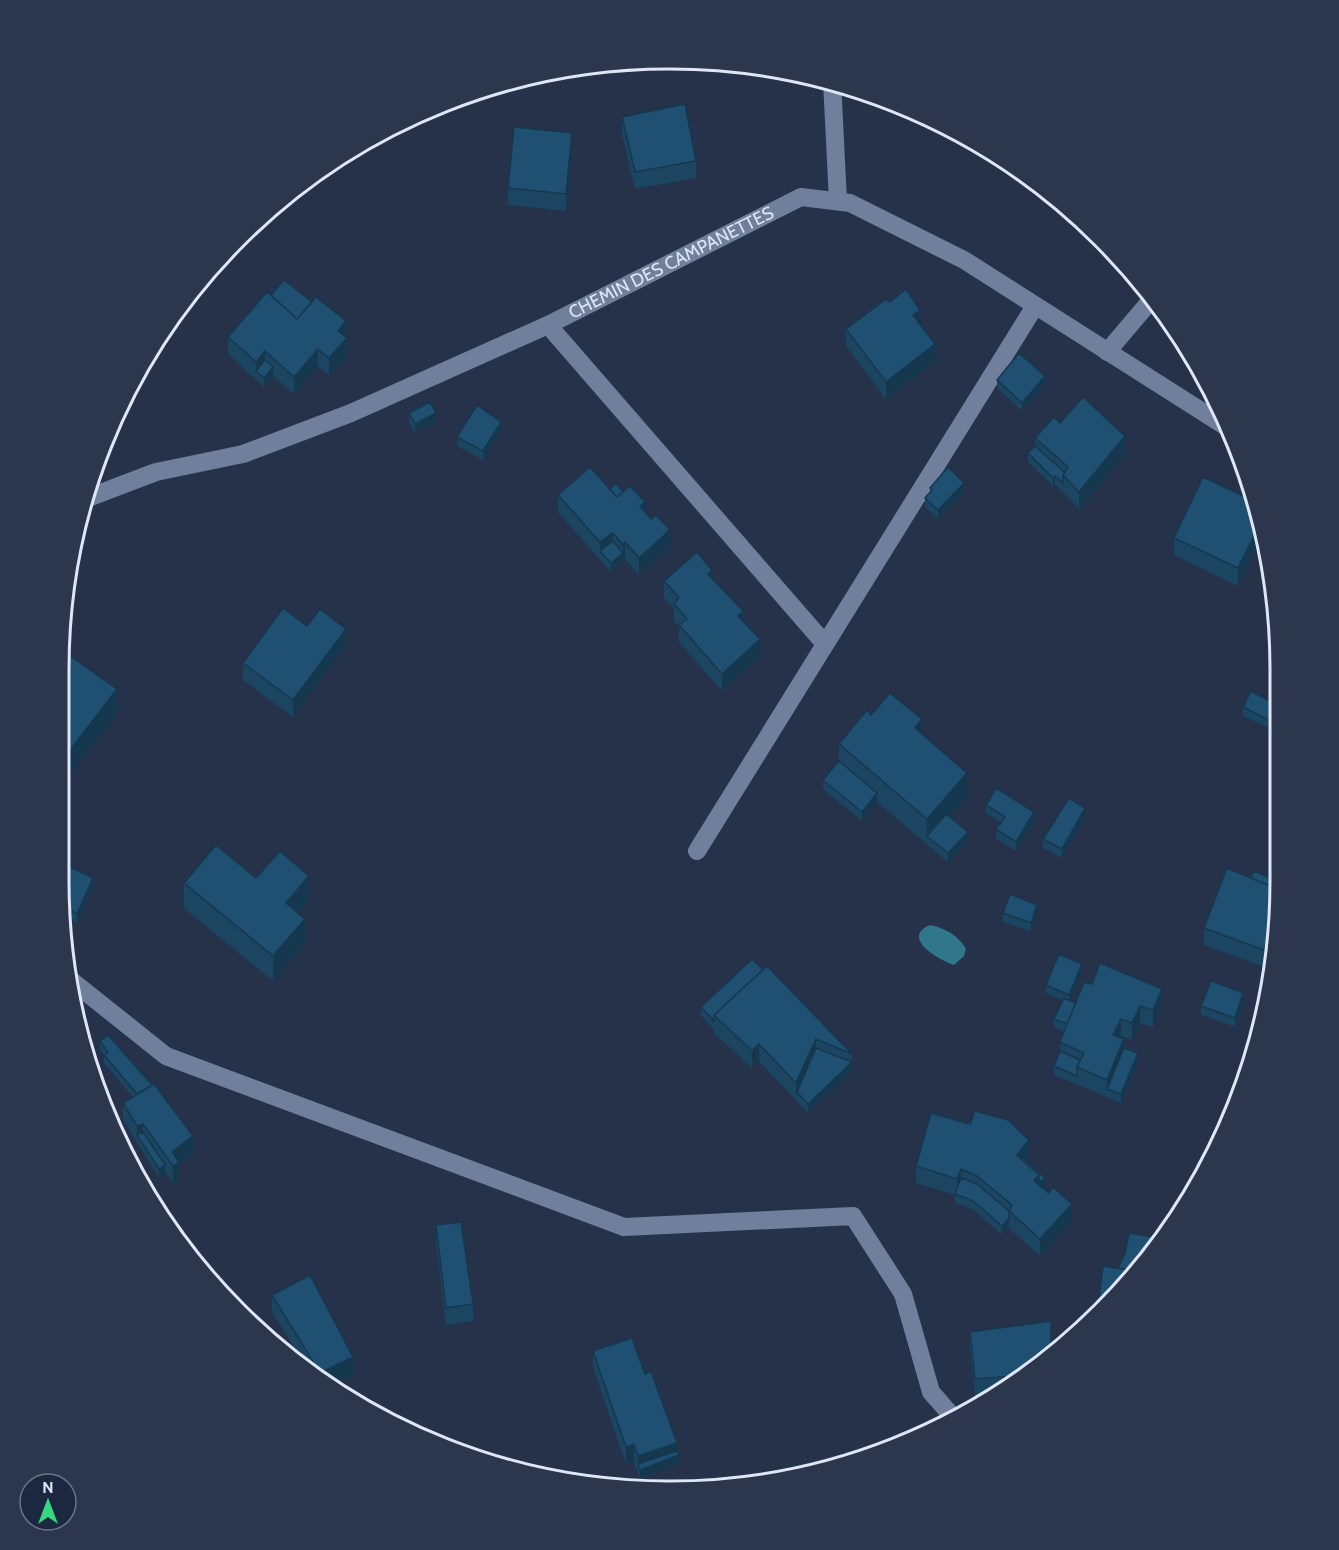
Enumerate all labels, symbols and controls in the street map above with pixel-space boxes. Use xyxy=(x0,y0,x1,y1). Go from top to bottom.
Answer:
street label: CHEMIN DES CAMPANETTES xyxy=(565,202,777,324)
north arrow xyxy=(18,1472,78,1532)
text: N xyxy=(42,1478,54,1497)

